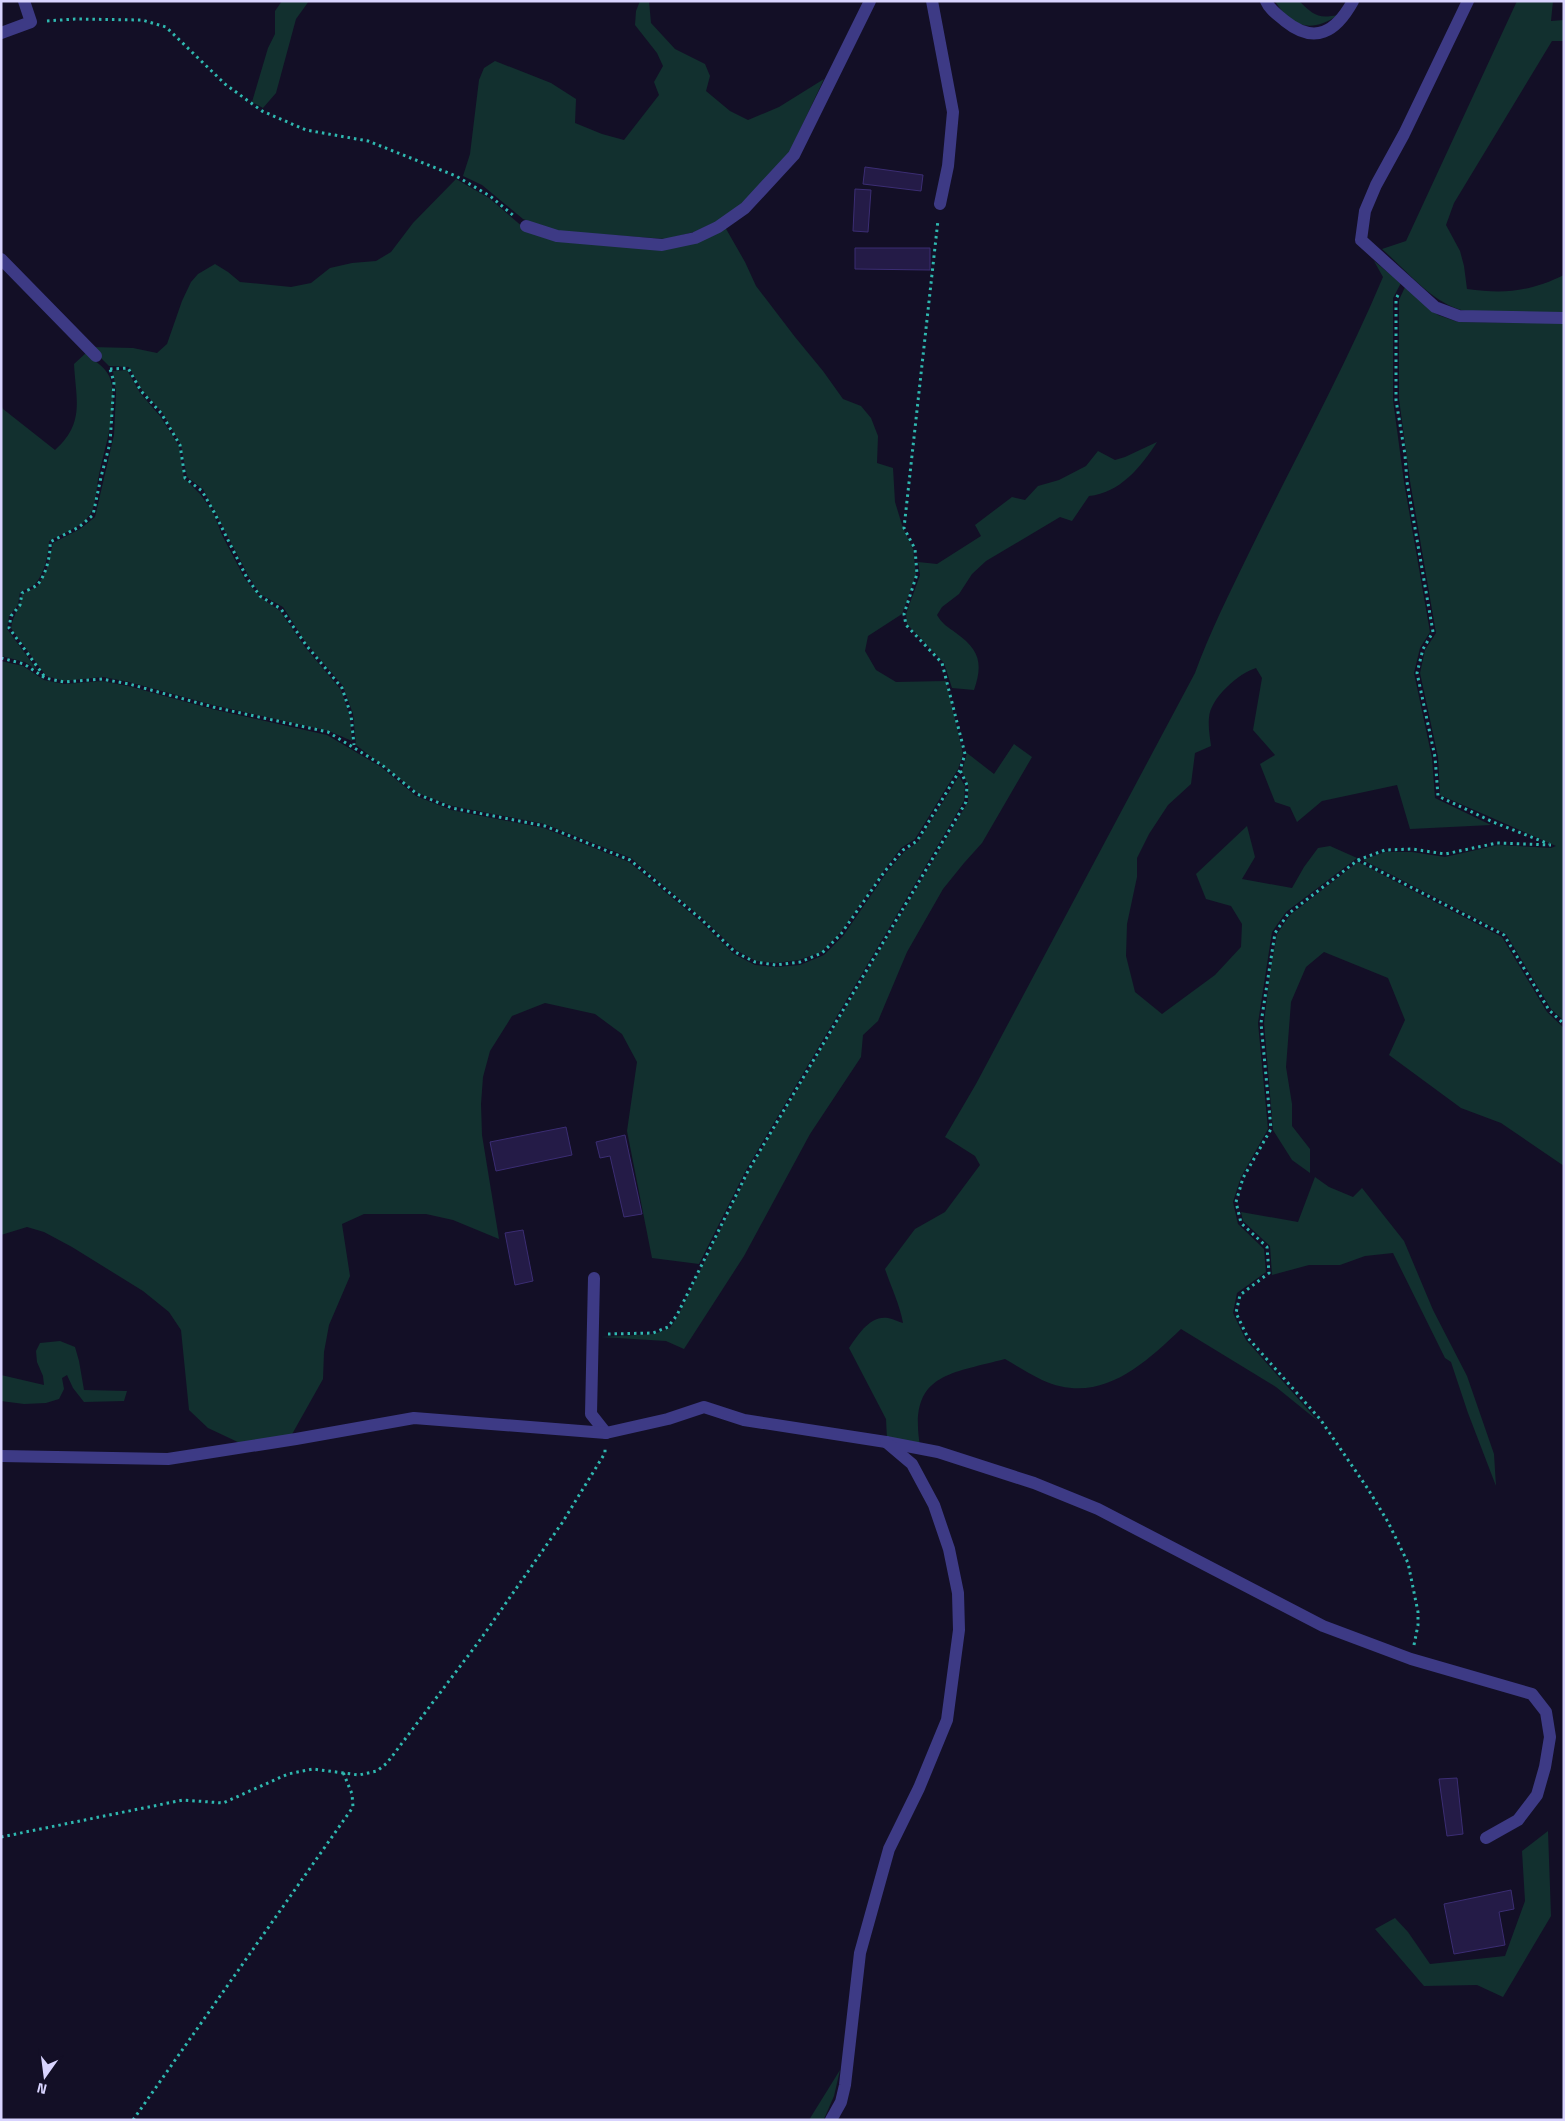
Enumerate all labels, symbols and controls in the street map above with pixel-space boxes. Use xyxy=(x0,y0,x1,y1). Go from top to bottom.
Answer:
north arrow xyxy=(20,2051,70,2101)
text: N xyxy=(34,2078,49,2100)

